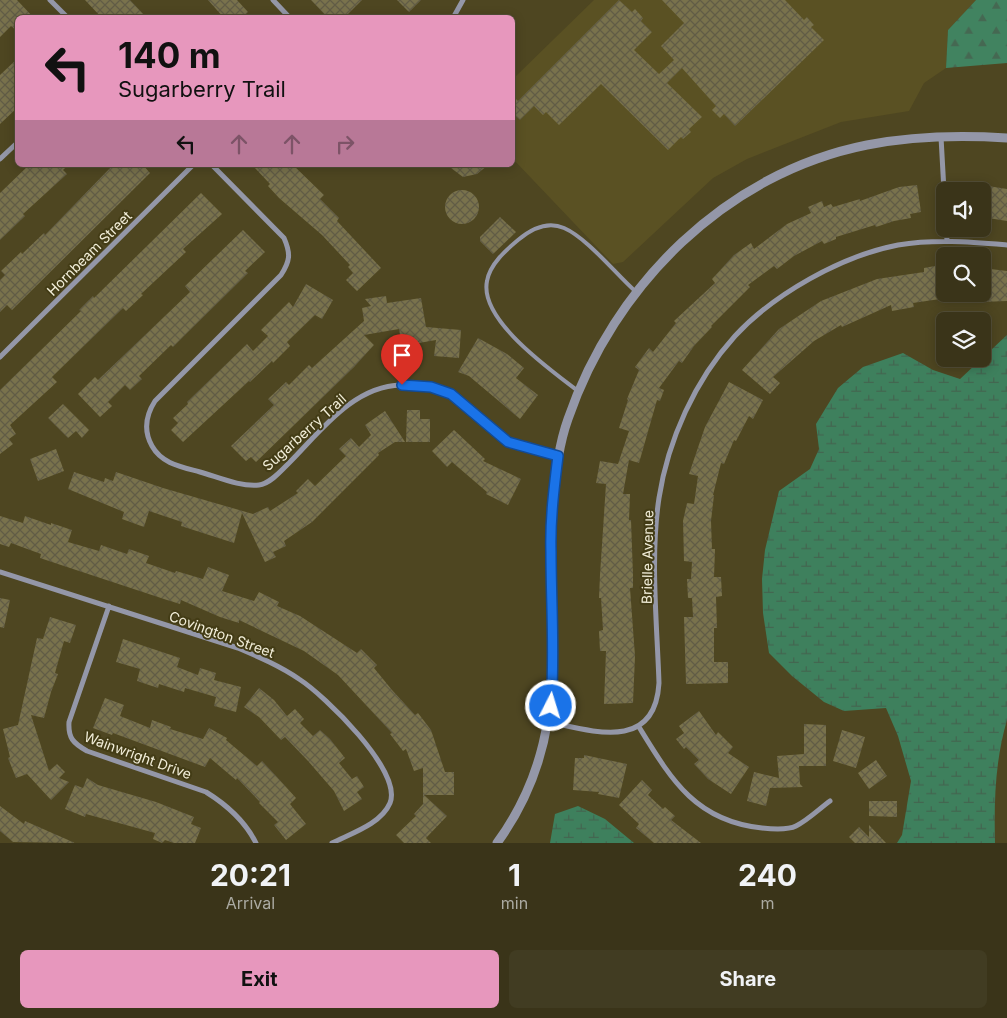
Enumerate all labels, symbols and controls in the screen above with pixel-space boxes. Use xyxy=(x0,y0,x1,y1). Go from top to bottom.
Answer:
text: 140 m xyxy=(118,34,221,76)
icon: left xyxy=(35,35,100,100)
text: Sugarberry Trail xyxy=(118,76,286,102)
icon: left xyxy=(172,130,200,158)
icon: ahead xyxy=(225,130,253,158)
icon: ahead xyxy=(278,130,306,158)
icon: right xyxy=(331,130,359,158)
map controls xyxy=(936,182,991,367)
button: sound xyxy=(936,182,991,237)
street label: Hornbeam Street xyxy=(43,207,135,299)
button: search xyxy=(936,247,991,302)
button: layers xyxy=(936,312,991,367)
pin xyxy=(381,334,423,385)
icon: arrive xyxy=(388,341,416,369)
street label: Sugarberry Trail xyxy=(259,390,349,474)
street label: Brielle Avenue xyxy=(638,510,656,604)
street label: Covington Street xyxy=(167,607,277,661)
position arrow xyxy=(524,679,576,731)
street label: Wainwright Drive xyxy=(82,728,194,782)
text: 20:21 xyxy=(210,857,291,893)
text: 1 xyxy=(508,857,521,893)
text: 240 xyxy=(738,857,797,893)
text: Arrival xyxy=(226,893,275,913)
text: min xyxy=(501,893,528,913)
text: m xyxy=(761,893,775,913)
button: Exit xyxy=(20,950,499,1008)
button: Share xyxy=(509,950,987,1008)

